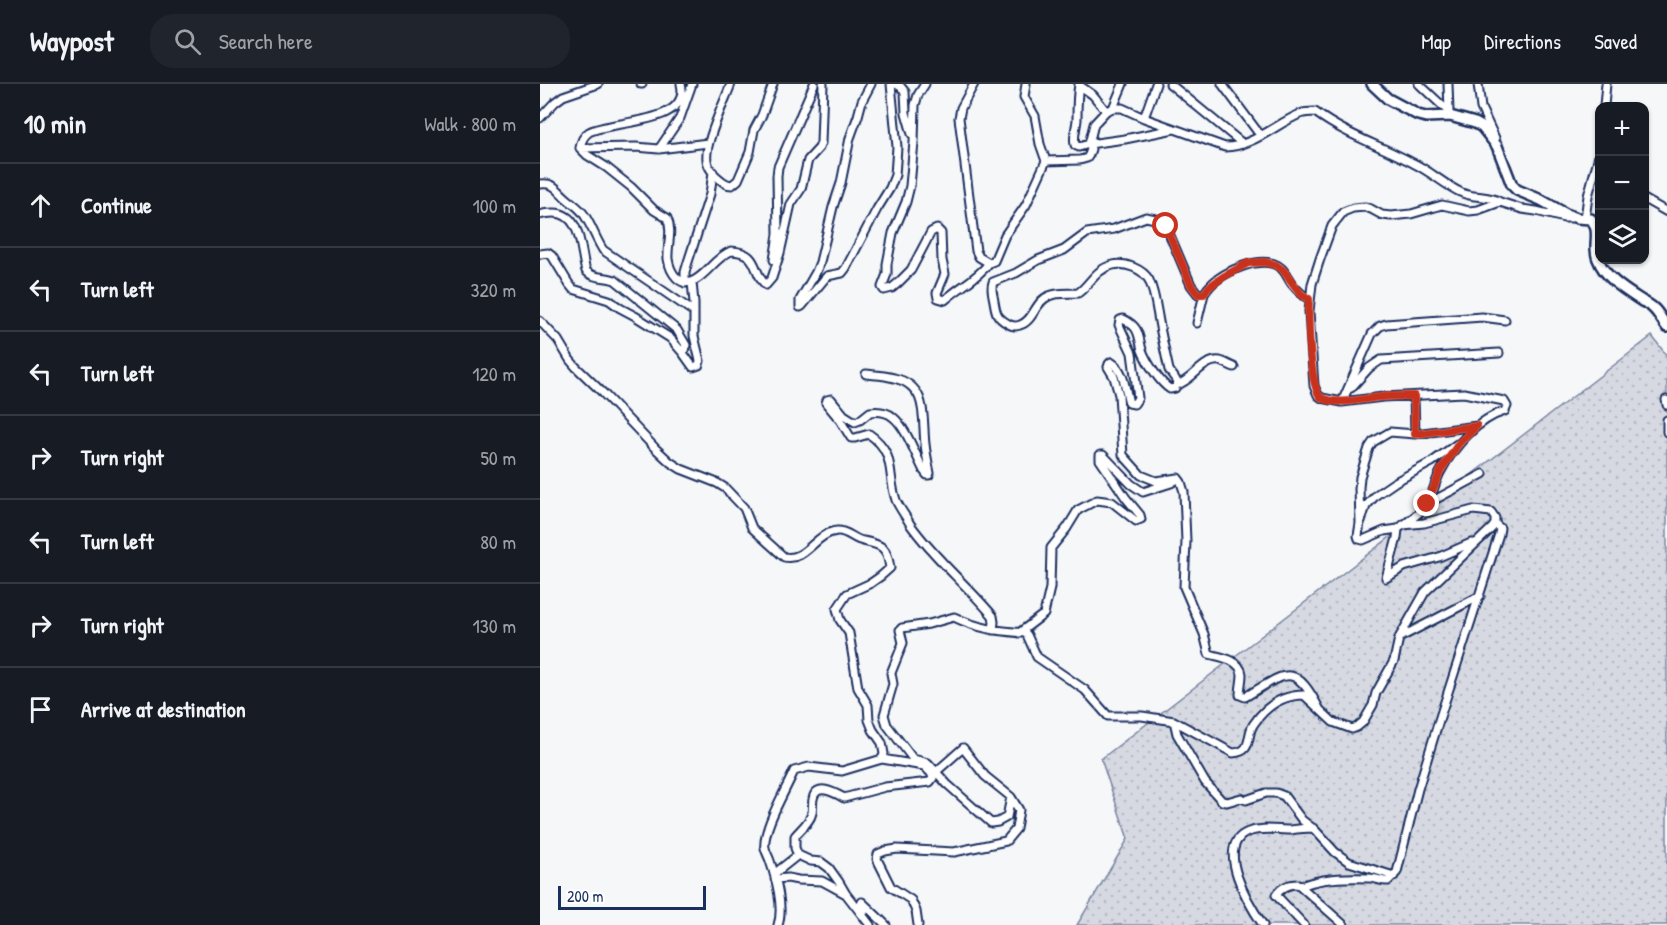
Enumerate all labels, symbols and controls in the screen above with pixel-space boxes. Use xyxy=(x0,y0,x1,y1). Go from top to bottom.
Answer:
search box xyxy=(150,14,570,68)
text: Waypost xyxy=(30,22,114,60)
icon: search xyxy=(171,25,204,58)
text: Search here xyxy=(219,26,313,56)
text: Map xyxy=(1421,27,1451,56)
text: Directions xyxy=(1484,27,1561,56)
text: Saved xyxy=(1594,27,1637,56)
map controls xyxy=(1595,102,1649,264)
button: + xyxy=(1595,102,1649,156)
text: 10 min xyxy=(24,106,86,141)
text: Walk · 800 m xyxy=(424,110,516,137)
button: − xyxy=(1595,156,1649,210)
icon: ahead xyxy=(24,189,57,222)
text: Continue xyxy=(81,190,152,220)
text: 100 m xyxy=(473,192,516,219)
button: layers xyxy=(1595,210,1649,264)
route start xyxy=(1152,212,1178,238)
icon: left xyxy=(24,273,57,306)
text: Turn left xyxy=(81,274,154,304)
text: 320 m xyxy=(471,276,516,303)
icon: left xyxy=(24,357,57,390)
text: Turn left xyxy=(81,358,154,388)
text: 120 m xyxy=(472,360,516,387)
icon: right xyxy=(24,441,57,474)
text: Turn right xyxy=(81,442,164,472)
text: 50 m xyxy=(480,444,516,471)
route end xyxy=(1413,490,1439,516)
icon: left xyxy=(24,525,57,558)
text: Turn left xyxy=(81,526,154,556)
text: 80 m xyxy=(480,528,516,555)
icon: right xyxy=(24,609,57,642)
text: Turn right xyxy=(81,610,164,640)
text: 130 m xyxy=(473,612,516,639)
icon: arrive xyxy=(24,693,57,726)
text: Arrive at destination xyxy=(81,694,246,724)
scale bar xyxy=(558,883,706,910)
text: 200 m xyxy=(567,885,603,907)

